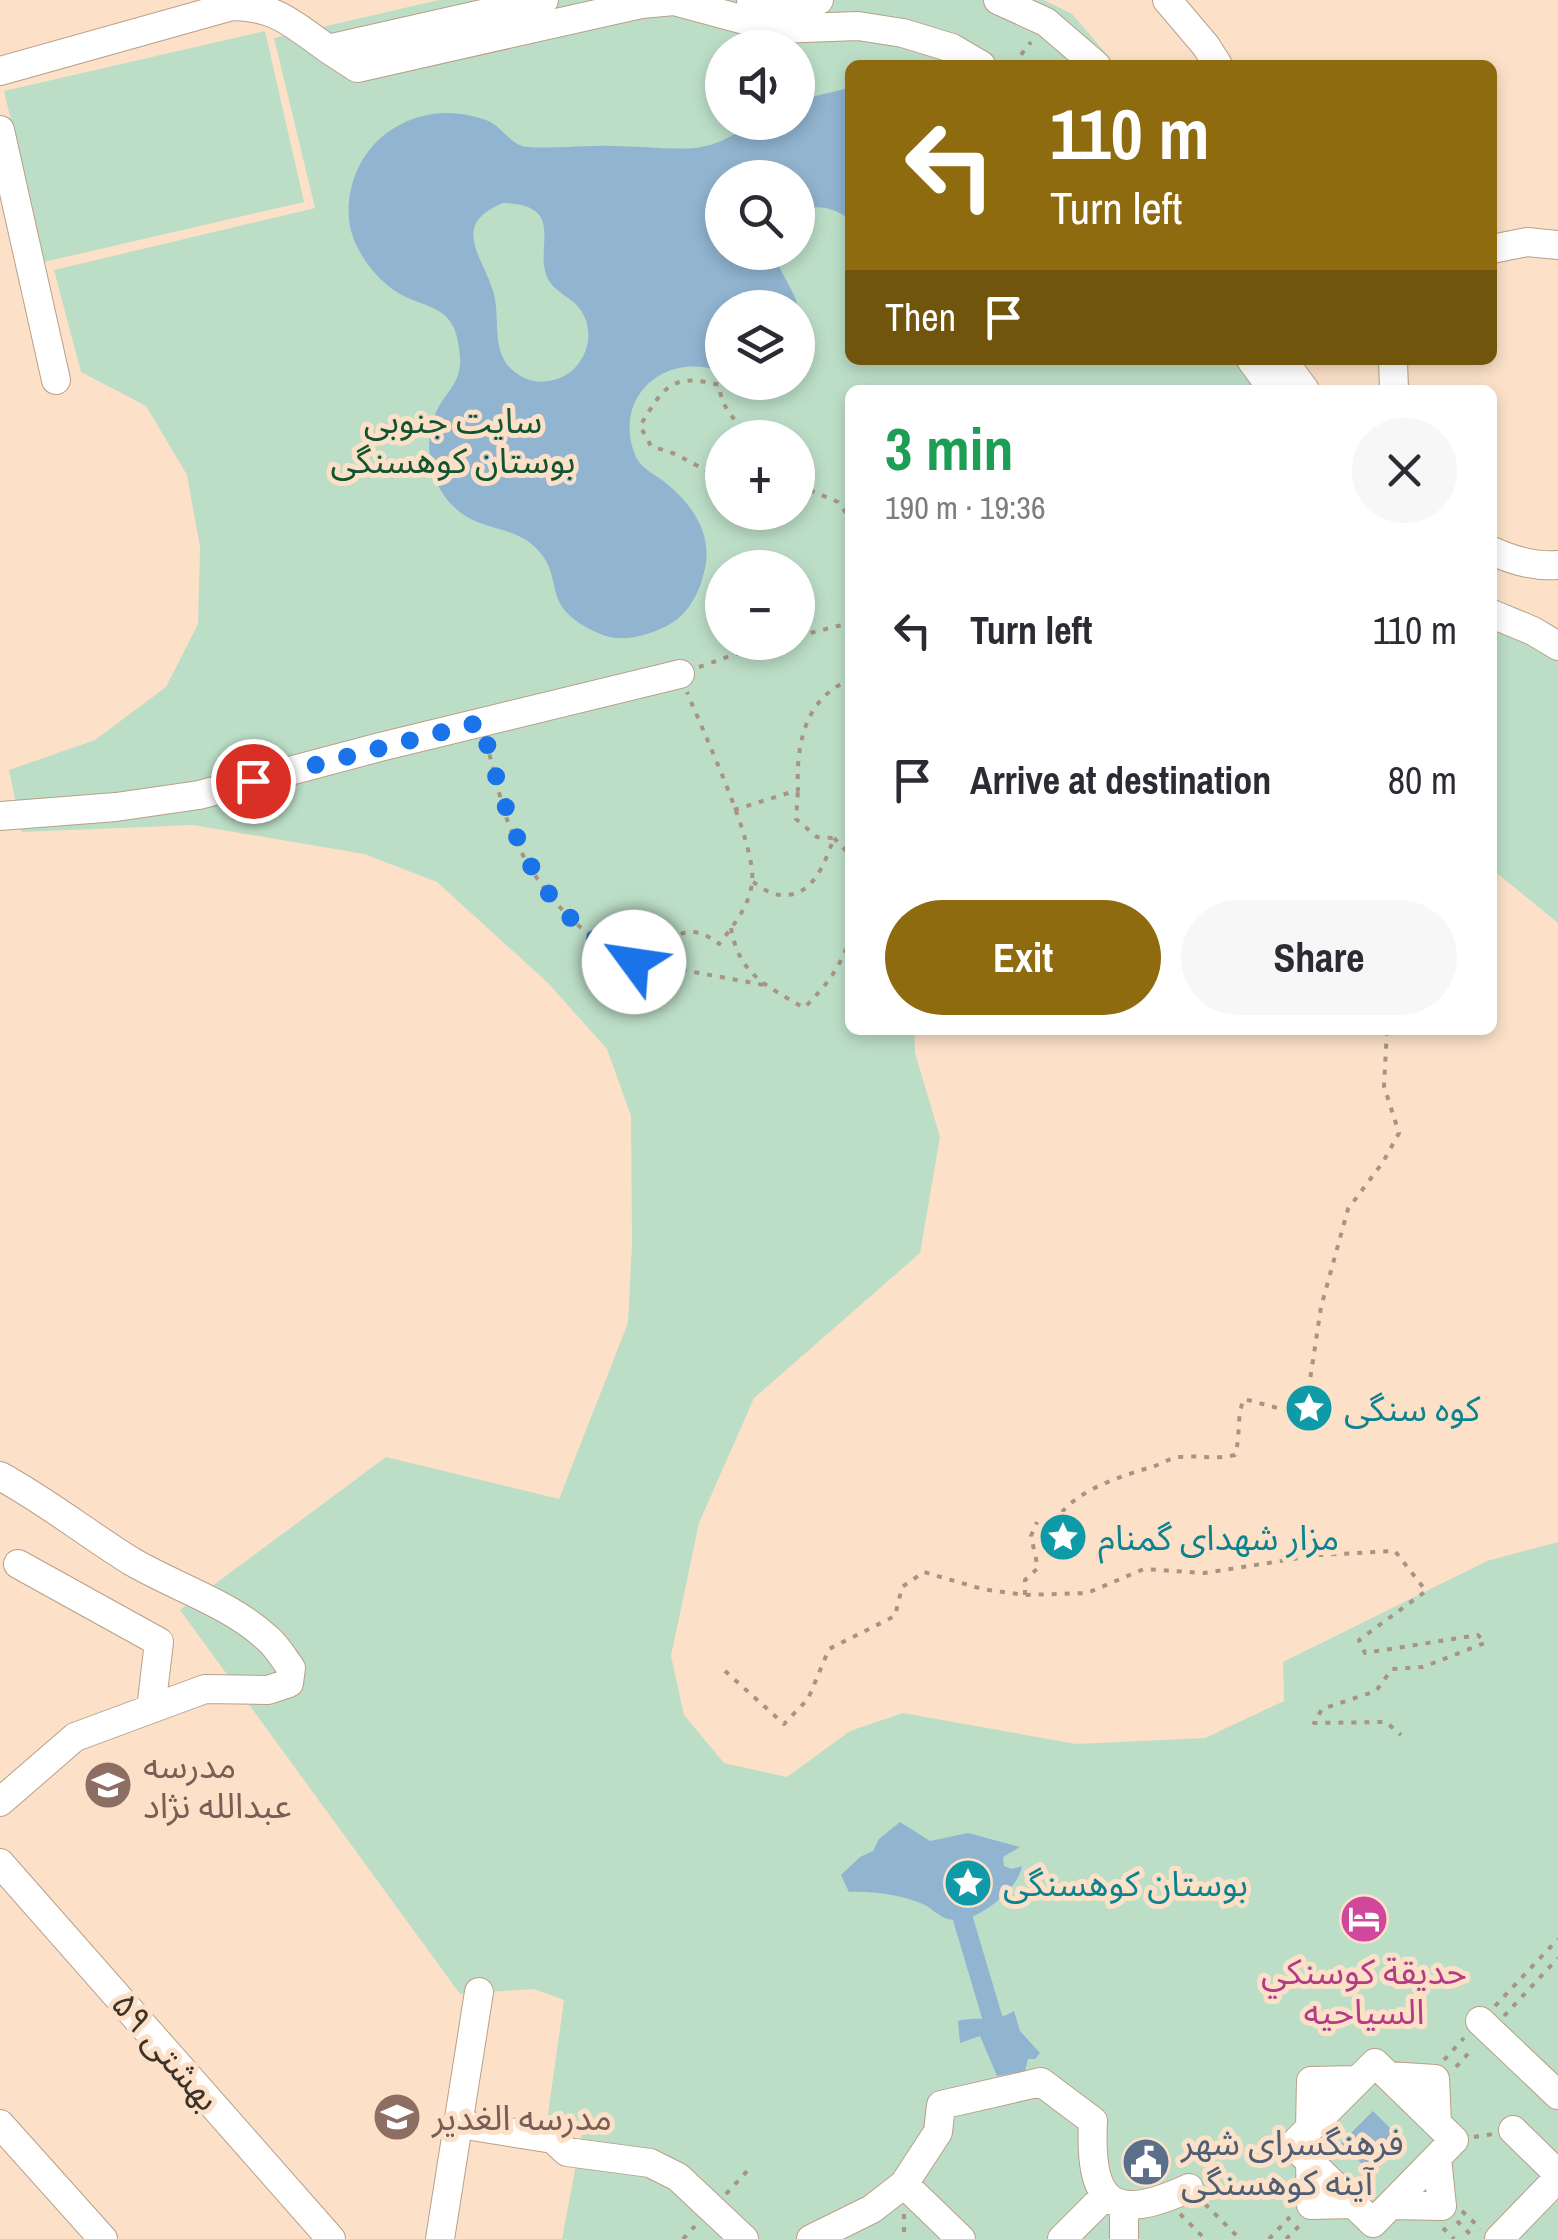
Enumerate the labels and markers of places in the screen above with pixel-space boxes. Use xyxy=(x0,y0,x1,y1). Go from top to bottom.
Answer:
pin xyxy=(211,739,296,824)
place icon: کوه سنگی xyxy=(1283,1382,1335,1434)
place label: کوه سنگی xyxy=(1344,1385,1481,1432)
place icon: مزار شهدای گمنام xyxy=(1037,1511,1089,1563)
place label: مزار شهدای گمنام xyxy=(1098,1514,1339,1564)
place label: مدرسه عبدالله نژاد xyxy=(143,1742,292,1829)
school or university icon: مدرسه عبدالله نژاد xyxy=(82,1759,134,1811)
place icon: بوستان کوهسنگی xyxy=(942,1857,994,1909)
place label: بوستان کوهسنگی xyxy=(1003,1860,1248,1907)
hotel icon: حديقة كوسنكي السياحيه xyxy=(1338,1893,1390,1945)
place label: حديقة كوسنكي السياحيه xyxy=(1261,1948,1467,2035)
school or university icon: مدرسه الغدیر xyxy=(371,2091,423,2143)
place label: مدرسه الغدیر xyxy=(431,2094,612,2141)
place label: فرهنگسرای شهر آینه کوهسنگی xyxy=(1180,2119,1404,2206)
public building icon: فرهنگسرای شهر آینه کوهسنگی xyxy=(1120,2136,1172,2188)

